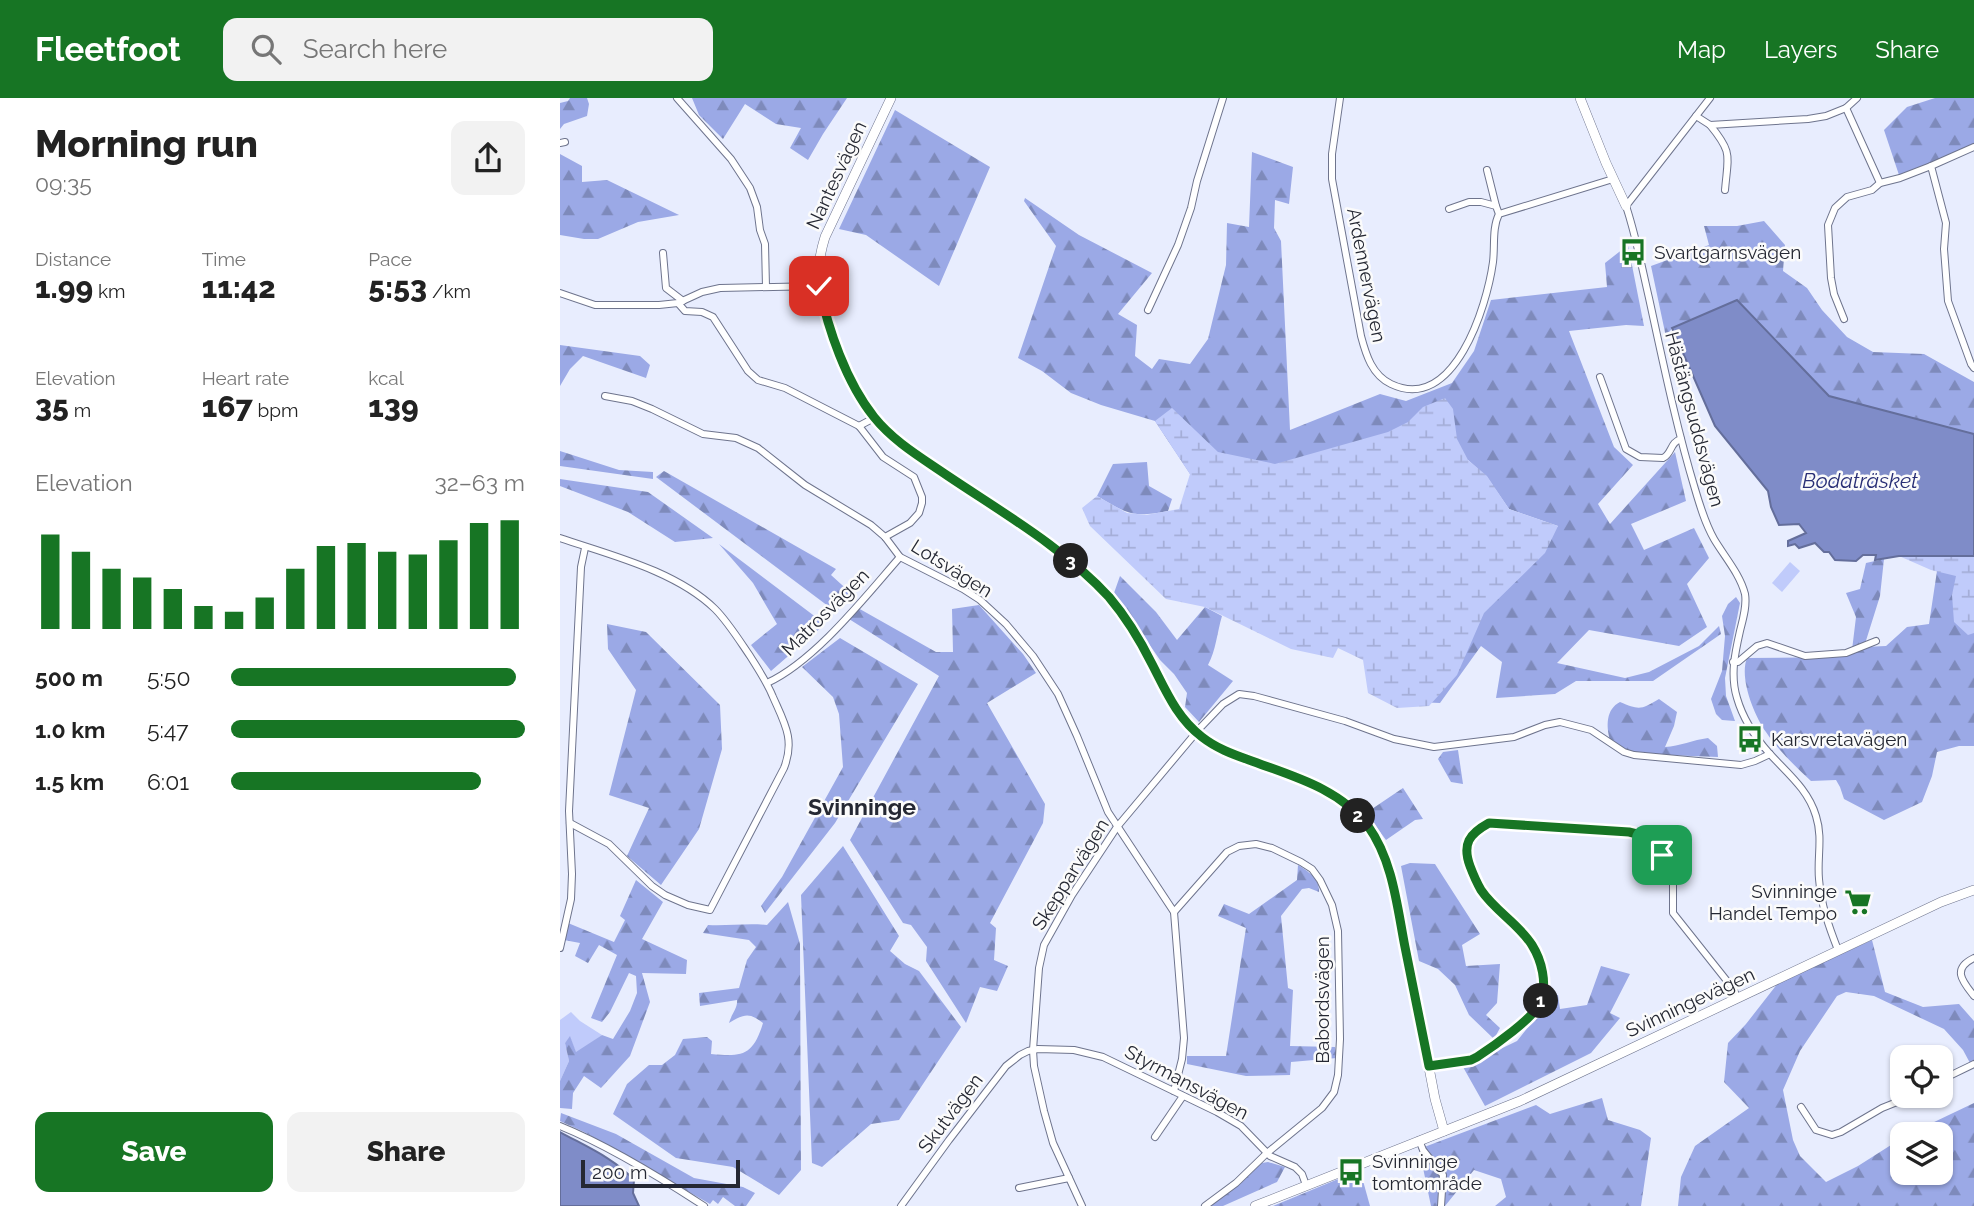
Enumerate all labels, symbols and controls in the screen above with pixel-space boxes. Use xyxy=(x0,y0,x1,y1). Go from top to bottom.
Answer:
search box xyxy=(223,18,713,81)
text: Fleetfoot xyxy=(35,30,181,69)
icon: search xyxy=(247,30,285,68)
text: Search here xyxy=(303,34,447,64)
text: Map xyxy=(1677,35,1726,64)
text: Layers xyxy=(1764,35,1837,64)
text: Share xyxy=(1875,35,1939,64)
street label: Nantesvägen xyxy=(801,118,871,232)
text: Morning run xyxy=(35,121,258,166)
button: share xyxy=(451,121,525,195)
text: 09:35 xyxy=(35,170,92,197)
street label: Ardennervägen xyxy=(1343,206,1391,344)
bus stop icon: Svartgarnsvägen xyxy=(1618,237,1648,267)
place label: Svartgarnsvägen xyxy=(1654,241,1801,263)
text: Distance xyxy=(35,248,111,270)
text: Time xyxy=(202,248,246,270)
text: Pace xyxy=(368,248,412,270)
pin xyxy=(789,256,849,316)
icon: check xyxy=(800,267,838,305)
text: 1.99 xyxy=(35,270,93,305)
text: 11:42 xyxy=(202,270,276,305)
text: 5:53 xyxy=(368,270,427,305)
text: km xyxy=(93,280,125,302)
text: /km xyxy=(427,280,471,302)
street label: Hästängsuddsvägen xyxy=(1661,329,1729,509)
text: Elevation xyxy=(35,367,116,389)
text: Heart rate xyxy=(202,367,289,389)
text: kcal xyxy=(368,367,404,389)
text: 35 xyxy=(35,389,69,424)
text: 167 xyxy=(202,389,253,424)
text: 139 xyxy=(368,389,419,424)
text: m xyxy=(69,399,91,421)
text: bpm xyxy=(253,399,298,421)
water label: Bodaträsket xyxy=(1802,468,1918,493)
text: Elevation xyxy=(35,469,133,496)
text: 32–63 m xyxy=(434,469,525,496)
street label: Lotsvägen xyxy=(907,534,997,602)
pin: 3 xyxy=(1054,544,1088,578)
text: 3 xyxy=(1065,549,1076,571)
street label: Matrosvägen xyxy=(777,564,873,660)
text: 500 m xyxy=(35,664,103,691)
text: 5:50 xyxy=(147,664,190,691)
text: 1.0 km xyxy=(35,716,105,743)
text: 5:47 xyxy=(147,716,189,743)
bus stop icon: Karsvretavägen xyxy=(1735,724,1765,754)
place label: Karsvretavägen xyxy=(1771,728,1907,750)
text: 1.5 km xyxy=(35,768,104,795)
text: 6:01 xyxy=(147,768,189,795)
district label: Svinninge xyxy=(808,793,916,820)
pin: 2 xyxy=(1340,798,1376,834)
text: 2 xyxy=(1352,804,1363,826)
street label: Skepparvägen xyxy=(1027,814,1113,934)
pin xyxy=(1632,825,1692,885)
icon: arrive xyxy=(1643,836,1681,874)
place label: Svinninge Handel Tempo xyxy=(1709,880,1837,924)
supermarket icon: Svinninge Handel Tempo xyxy=(1843,887,1873,917)
street label: Babordsvägen xyxy=(1311,936,1333,1064)
street label: Svinningevägen xyxy=(1622,963,1758,1041)
pin: 1 xyxy=(1524,984,1558,1018)
text: 1 xyxy=(1536,989,1545,1011)
street label: Styrmansvägen xyxy=(1121,1040,1253,1124)
map controls xyxy=(1890,1045,1953,1185)
button: locate xyxy=(1890,1045,1953,1108)
street label: Skutvägen xyxy=(913,1069,987,1157)
button: Save xyxy=(35,1112,273,1192)
button: Share xyxy=(287,1112,525,1192)
button: layers xyxy=(1890,1122,1953,1185)
place label: Svinninge tomtområde xyxy=(1372,1150,1482,1194)
scale bar xyxy=(581,1157,740,1189)
bus stop icon: Svinninge tomtområde xyxy=(1336,1157,1366,1187)
text: 200 m xyxy=(592,1161,647,1183)

